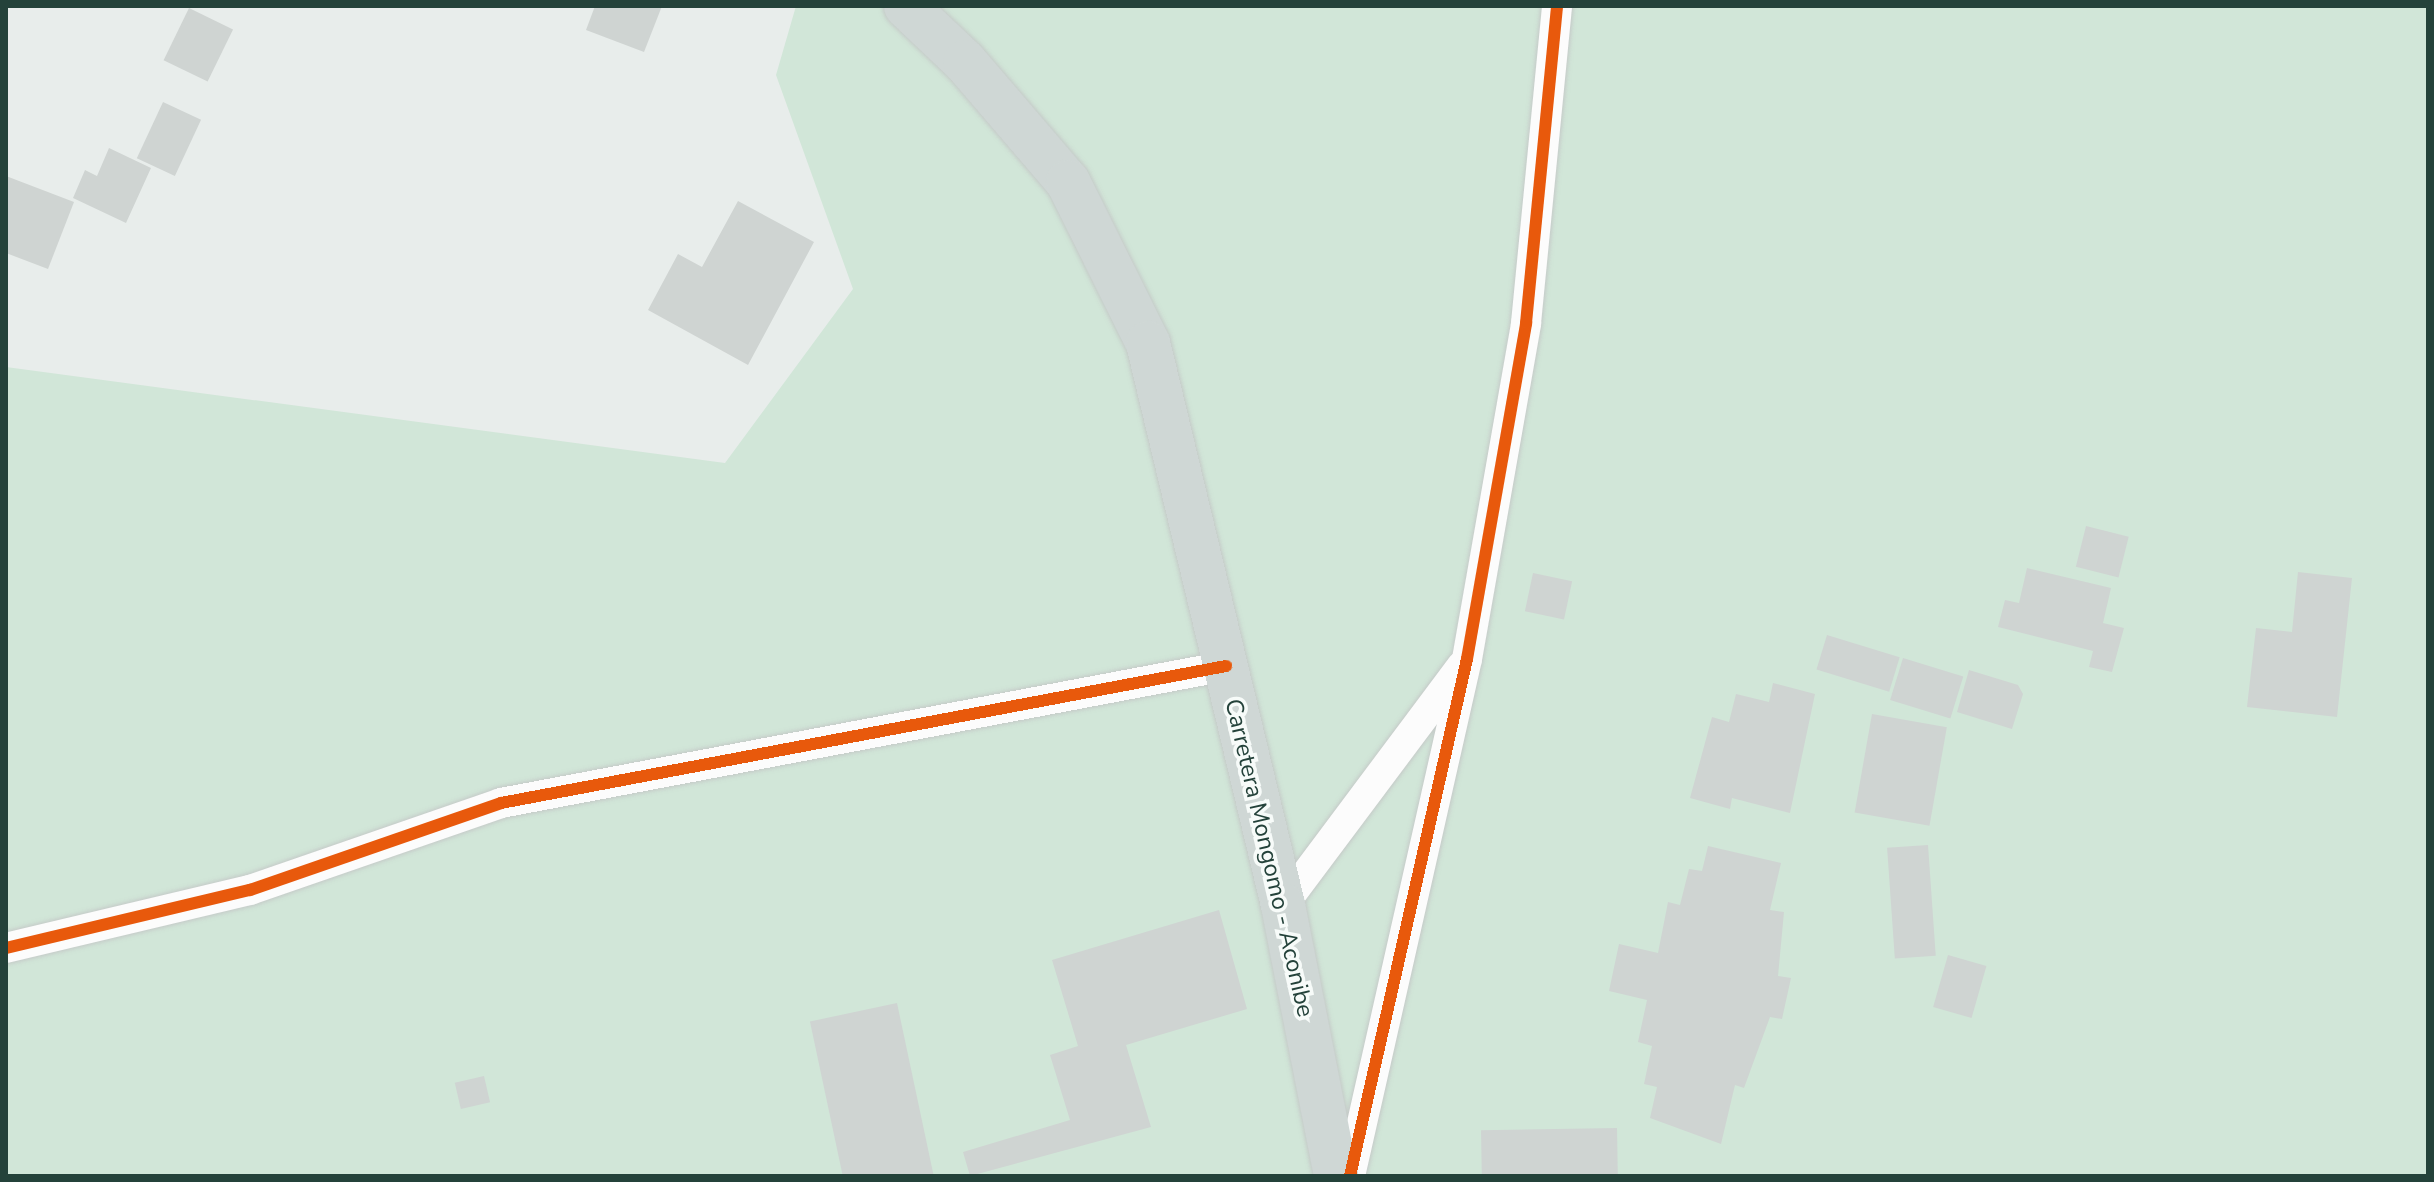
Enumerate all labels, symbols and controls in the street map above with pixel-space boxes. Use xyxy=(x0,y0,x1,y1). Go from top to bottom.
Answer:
street label: Carretera Mongomo - Aconibe xyxy=(1218,696,1320,1020)

